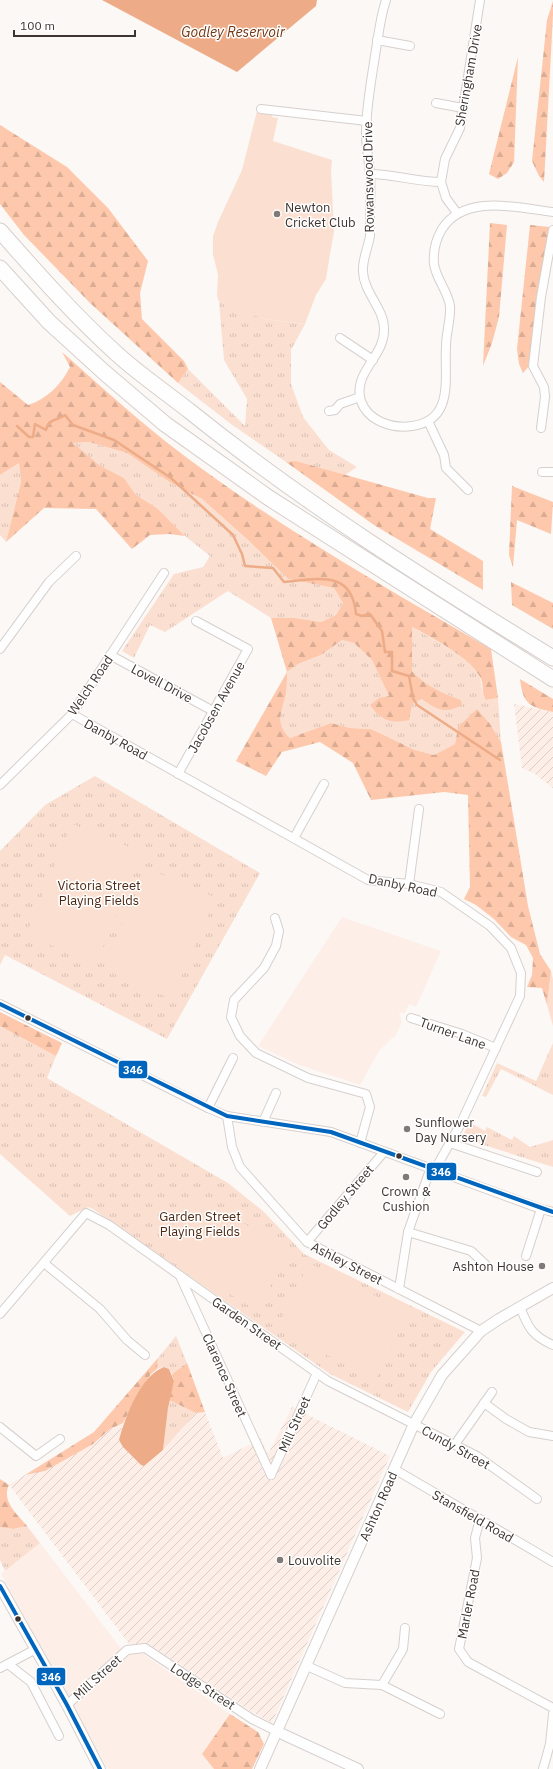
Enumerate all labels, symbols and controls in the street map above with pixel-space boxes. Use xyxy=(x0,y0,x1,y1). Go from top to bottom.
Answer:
scale bar xyxy=(14,12,135,38)
text: 100 m xyxy=(20,18,55,33)
water label: Godley Reservoir xyxy=(181,23,286,41)
street label: Sheringham Drive xyxy=(451,23,486,127)
street label: Rowanswood Drive xyxy=(359,121,378,233)
place label: Newton Cricket Club xyxy=(285,199,356,231)
marker: Newton Cricket Club xyxy=(272,209,282,219)
street label: Welch Road xyxy=(64,652,117,719)
street label: Jacobsen Avenue xyxy=(184,658,249,756)
street label: Lovell Drive xyxy=(128,660,195,707)
street label: Danby Road xyxy=(81,715,150,764)
street label: Danby Road xyxy=(367,870,439,901)
park label: Victoria Street Playing Fields xyxy=(57,877,141,909)
unlabelled marker xyxy=(23,1013,33,1023)
street label: Turner Lane xyxy=(417,1014,488,1053)
line badge: 346 xyxy=(118,1060,148,1079)
text: 346 xyxy=(123,1063,143,1077)
place label: Sunflower Day Nursery xyxy=(415,1114,487,1146)
marker: Sunflower Day Nursery xyxy=(402,1124,412,1134)
unlabelled marker xyxy=(394,1151,404,1161)
street label: Godley Street xyxy=(313,1161,378,1233)
line badge: 346 xyxy=(426,1162,457,1181)
text: 346 xyxy=(431,1165,451,1179)
marker: Crown & Cushion xyxy=(401,1172,411,1182)
place label: Crown & Cushion xyxy=(381,1183,431,1215)
park label: Garden Street Playing Fields xyxy=(159,1208,241,1240)
street label: Ashley Street xyxy=(308,1238,385,1289)
place label: Ashton House xyxy=(452,1258,534,1275)
marker: Ashton House xyxy=(537,1261,547,1271)
street label: Garden Street xyxy=(208,1293,285,1354)
street label: Clarence Street xyxy=(198,1331,251,1420)
street label: Mill Street xyxy=(275,1394,314,1455)
street label: Cundy Street xyxy=(419,1422,493,1473)
street label: Ashton Road xyxy=(356,1469,401,1544)
street label: Stansfield Road xyxy=(429,1486,517,1547)
place label: Louvolite xyxy=(288,1552,341,1569)
marker: Louvolite xyxy=(275,1555,285,1565)
street label: Marler Road xyxy=(453,1568,484,1640)
unlabelled marker xyxy=(13,1614,23,1624)
street label: Mill Street xyxy=(70,1651,125,1704)
street label: Lodge Street xyxy=(167,1659,238,1714)
line badge: 346 xyxy=(36,1667,66,1686)
text: 346 xyxy=(41,1670,61,1684)

